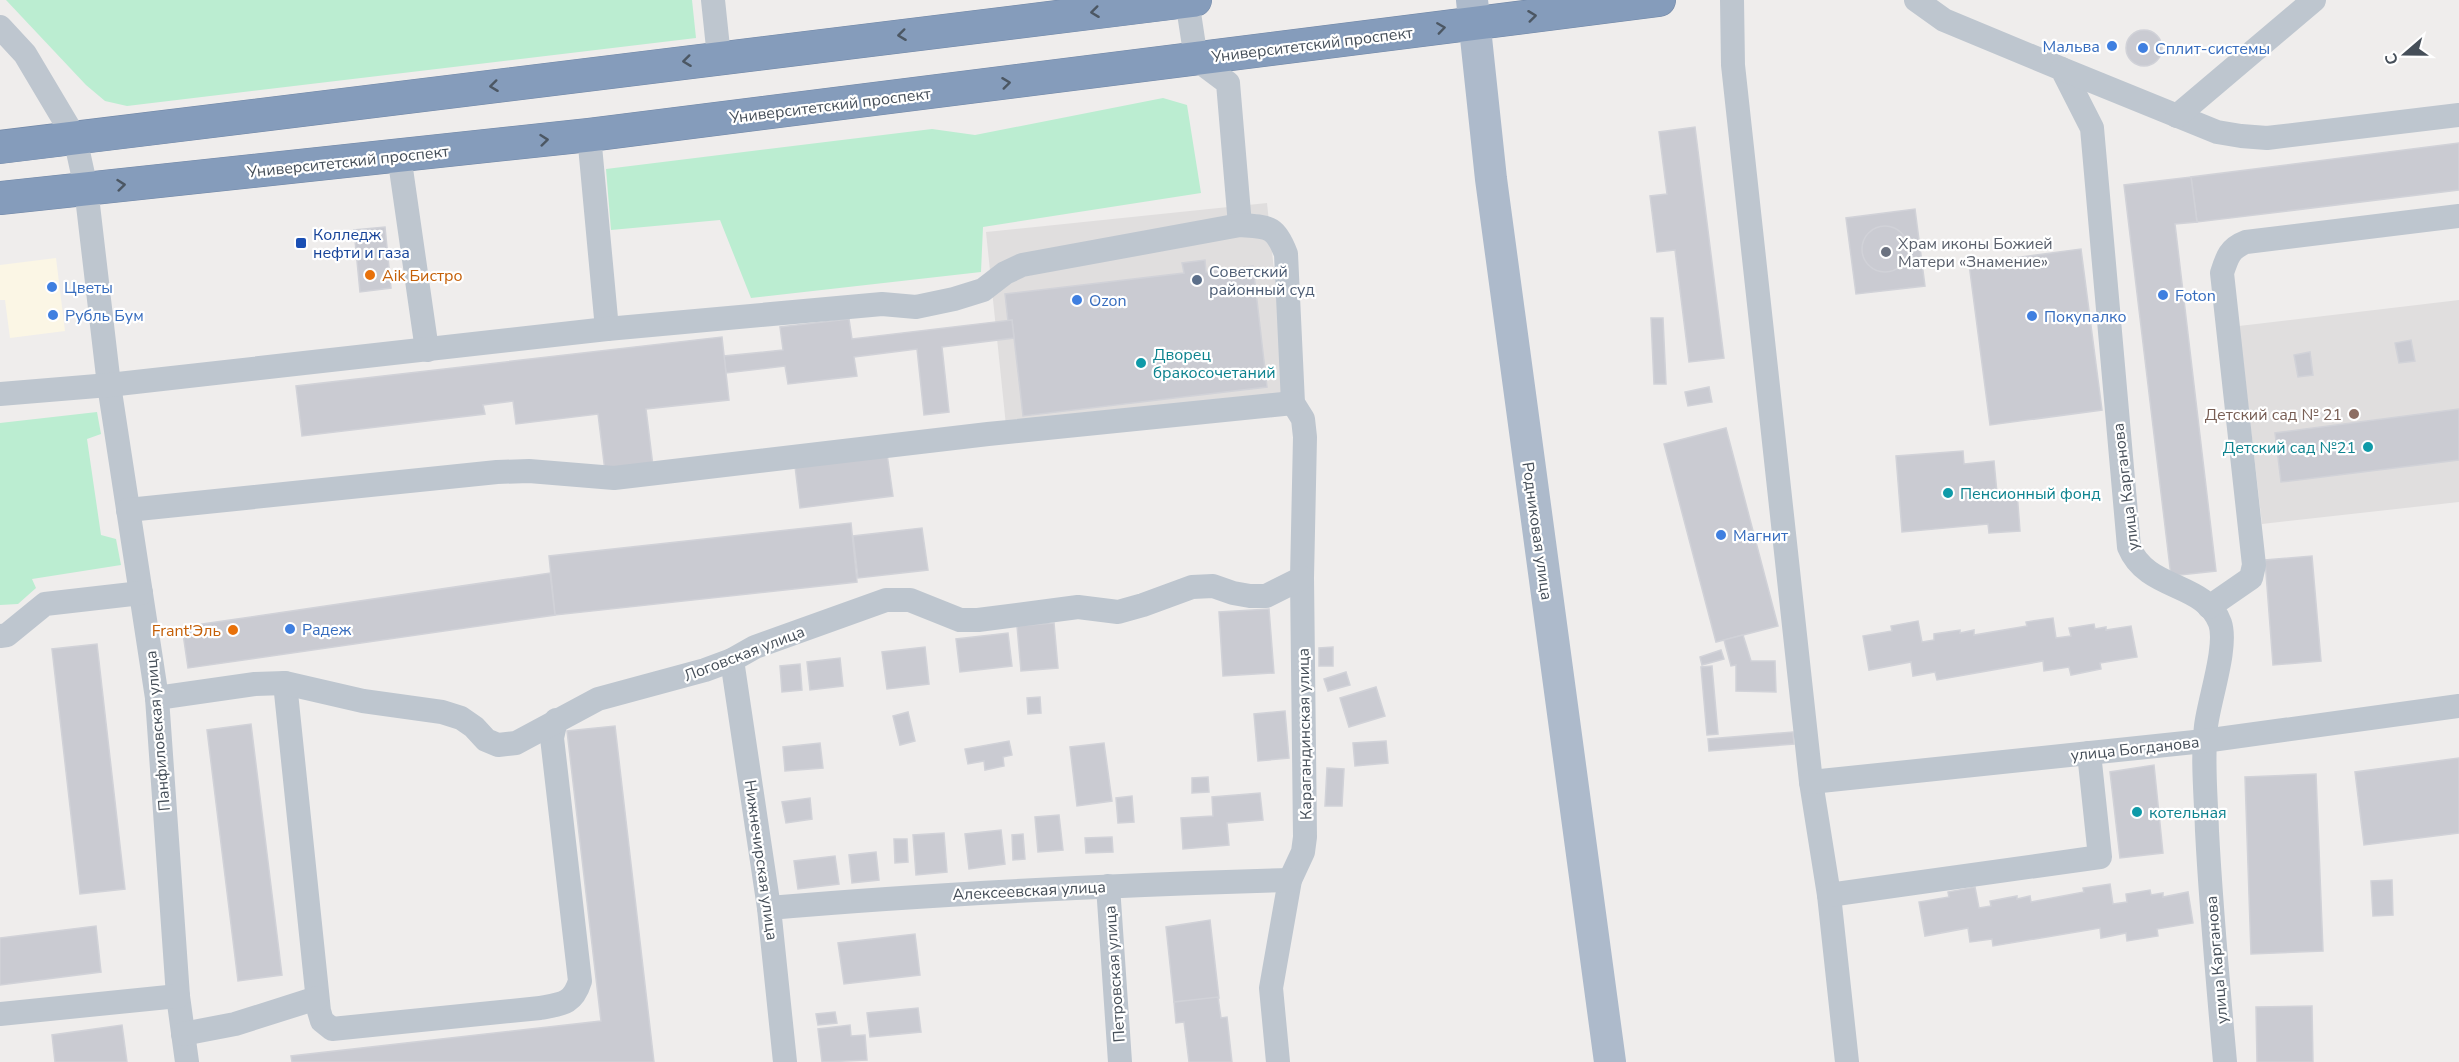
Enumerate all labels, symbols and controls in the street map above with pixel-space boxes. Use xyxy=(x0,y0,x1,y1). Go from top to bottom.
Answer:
one-way arrow xyxy=(1091,5,1100,18)
one-way arrow xyxy=(1527,10,1537,22)
street label: Университетский проспект xyxy=(1209,22,1415,68)
one-way arrow xyxy=(1437,22,1446,34)
north arrow xyxy=(2375,24,2435,84)
one-way arrow xyxy=(897,28,906,41)
place label: Мальва xyxy=(2043,36,2100,58)
place label: Сплит-системы xyxy=(2155,38,2270,60)
marker: Мальва xyxy=(2105,39,2119,53)
marker: Сплит-системы xyxy=(2136,41,2150,55)
text: С xyxy=(2380,50,2404,68)
one-way arrow xyxy=(683,54,692,67)
one-way arrow xyxy=(1002,77,1011,90)
one-way arrow xyxy=(489,79,498,91)
street label: Университетский проспект xyxy=(727,83,933,129)
one-way arrow xyxy=(540,134,549,147)
street label: Университетский проспект xyxy=(245,140,451,184)
one-way arrow xyxy=(116,179,125,192)
place label: Колледж нефти и газа xyxy=(313,224,410,264)
place label: Храм иконы Божией Матери «Знамение» xyxy=(1898,233,2053,273)
marker: Колледж нефти и газа xyxy=(294,236,308,250)
marker: Храм иконы Божией Матери «Знамение» xyxy=(1879,245,1893,259)
place label: Советский районный суд xyxy=(1209,261,1315,301)
place label: Aik Бистро xyxy=(382,265,463,287)
marker: Aik Бистро xyxy=(363,268,377,282)
marker: Советский районный суд xyxy=(1190,273,1204,287)
place label: Цветы xyxy=(64,277,113,299)
marker: Цветы xyxy=(45,280,59,294)
place label: Foton xyxy=(2175,285,2216,307)
marker: Foton xyxy=(2156,288,2170,302)
place label: Ozon xyxy=(1089,290,1127,312)
marker: Ozon xyxy=(1070,293,1084,307)
place label: Рубль Бум xyxy=(65,305,144,327)
place label: Покупалко xyxy=(2044,306,2127,328)
marker: Рубль Бум xyxy=(46,308,60,322)
marker: Покупалко xyxy=(2025,309,2039,323)
place label: Дворец бракосочетаний xyxy=(1153,344,1276,384)
marker: Дворец бракосочетаний xyxy=(1134,356,1148,370)
place label: Детский сад № 21 xyxy=(2205,404,2342,426)
marker: Детский сад № 21 xyxy=(2347,407,2361,421)
street label: улица Карганова xyxy=(2107,422,2145,552)
place label: Детский сад №21 xyxy=(2223,437,2356,459)
marker: Детский сад №21 xyxy=(2361,440,2375,454)
street label: Родниковая улица xyxy=(1516,461,1558,602)
place label: Пенсионный фонд xyxy=(1960,483,2101,505)
marker: Пенсионный фонд xyxy=(1941,486,1955,500)
place label: Магнит xyxy=(1733,525,1789,547)
marker: Магнит xyxy=(1714,528,1728,542)
place label: Радеж xyxy=(302,619,352,641)
place label: Frant'Эль xyxy=(152,620,221,642)
street label: Логовская улица xyxy=(681,621,808,687)
marker: Радеж xyxy=(283,622,297,636)
marker: Frant'Эль xyxy=(226,623,240,637)
street label: Карагандинская улица xyxy=(1292,648,1318,820)
street label: Панфиловская улица xyxy=(140,650,176,812)
street label: улица Богданова xyxy=(2070,731,2201,767)
street label: Нижнечирская улица xyxy=(739,779,783,942)
place label: котельная xyxy=(2149,802,2227,824)
marker: котельная xyxy=(2130,805,2144,819)
street label: Алексеевская улица xyxy=(952,876,1106,906)
street label: улица Карганова xyxy=(2200,895,2234,1025)
street label: Петровская улица xyxy=(1099,905,1131,1043)

